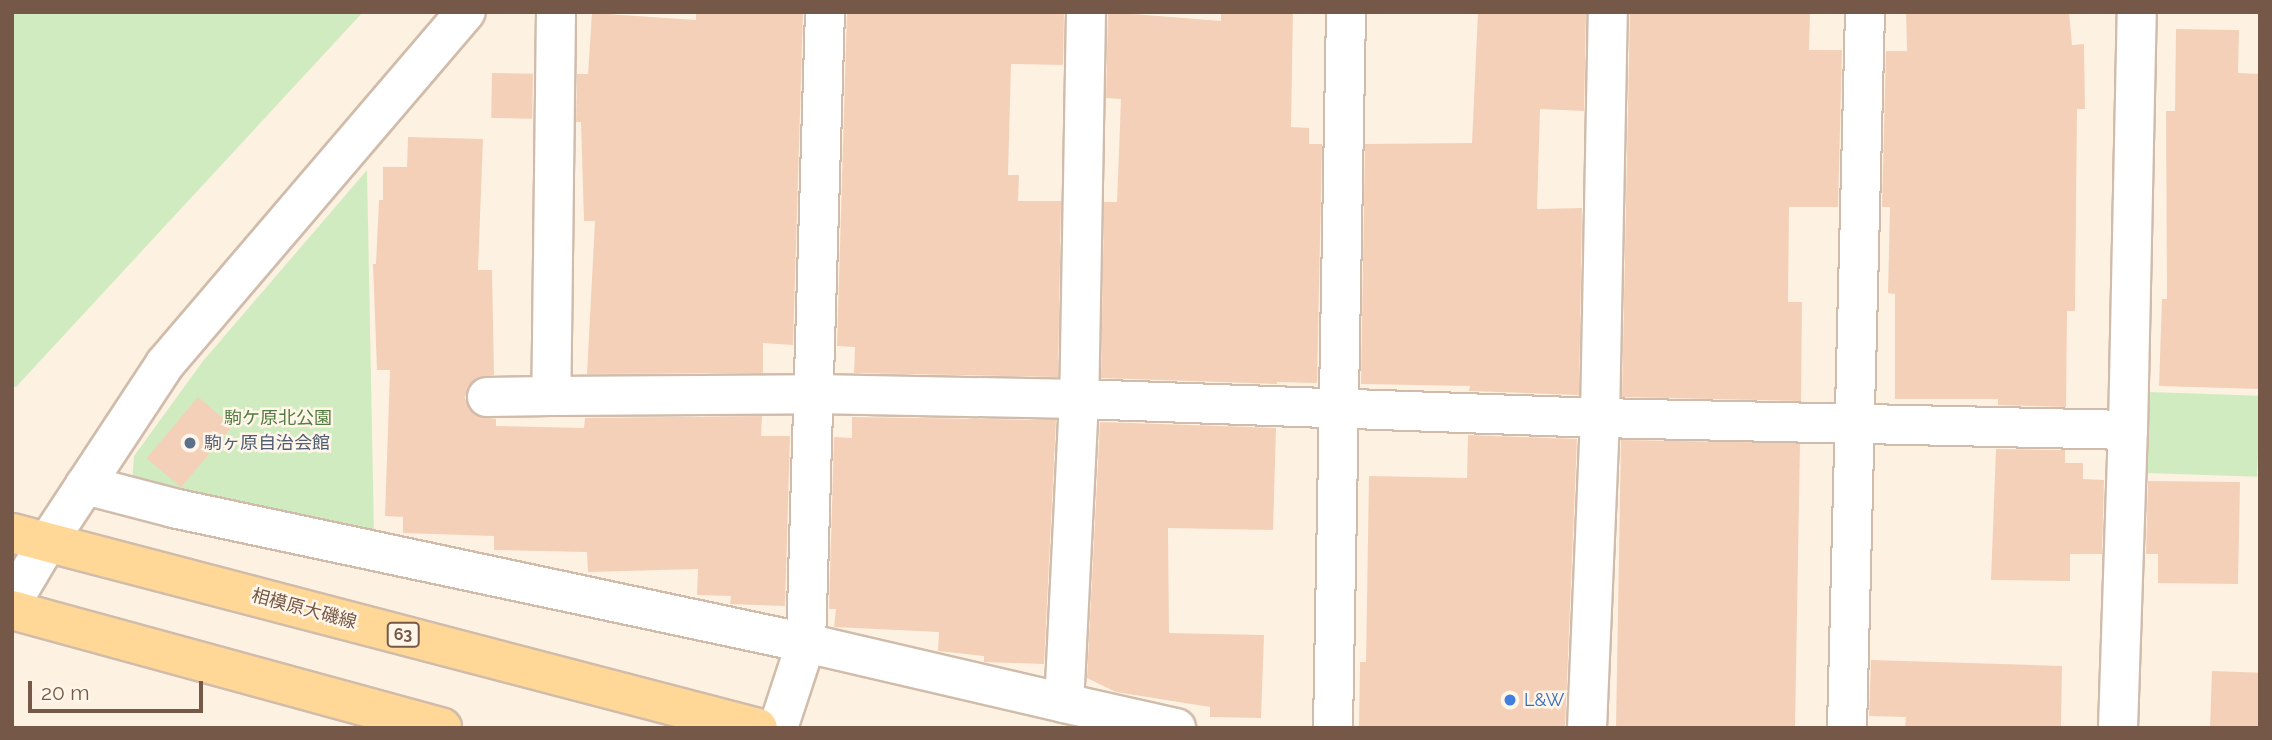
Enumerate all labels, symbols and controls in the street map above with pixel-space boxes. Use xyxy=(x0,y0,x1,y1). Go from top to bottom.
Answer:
park label: 駒ケ原北公園 xyxy=(224,407,332,429)
place label: 駒ヶ原自治会館 xyxy=(204,432,330,454)
marker: 駒ヶ原自治会館 xyxy=(182,435,198,451)
street label: 相模原大磯線 xyxy=(249,585,359,633)
road number: 63 xyxy=(386,622,420,648)
scale bar xyxy=(32,666,206,710)
text: 20 m xyxy=(41,680,89,705)
place label: L&W xyxy=(1524,689,1564,711)
marker: L&W xyxy=(1502,692,1518,708)

